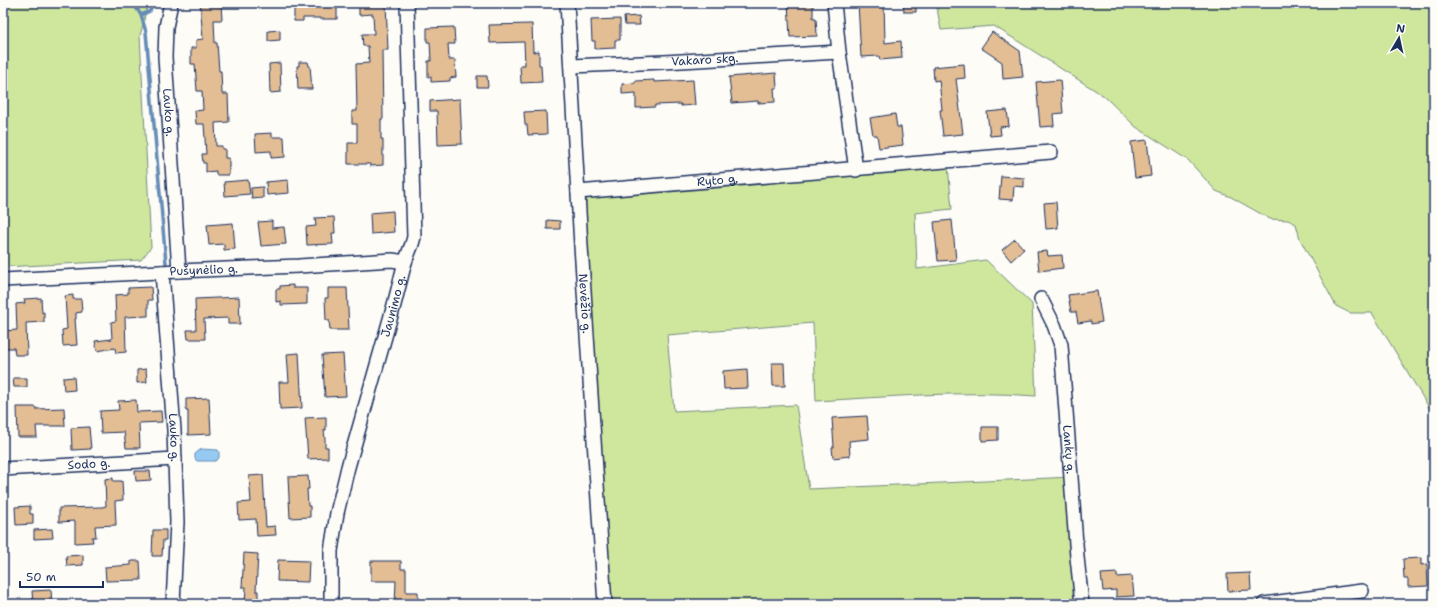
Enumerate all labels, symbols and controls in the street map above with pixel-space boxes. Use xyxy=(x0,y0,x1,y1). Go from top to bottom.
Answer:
north arrow xyxy=(1379,18,1419,58)
text: N xyxy=(1395,21,1406,37)
street label: Vakaro skg. xyxy=(671,50,739,70)
street label: Lauko g. xyxy=(159,88,178,137)
street label: Ryto g. xyxy=(696,170,739,190)
street label: Pušynėlio g. xyxy=(169,261,238,279)
street label: Jaunimo g. xyxy=(377,273,409,339)
street label: Nevėžio g. xyxy=(575,273,595,334)
street label: Lauko g. xyxy=(165,413,183,462)
street label: Lankų g. xyxy=(1059,424,1079,475)
street label: Sodo g. xyxy=(67,455,111,473)
scale bar xyxy=(20,563,103,589)
text: 50 m xyxy=(26,569,56,585)

